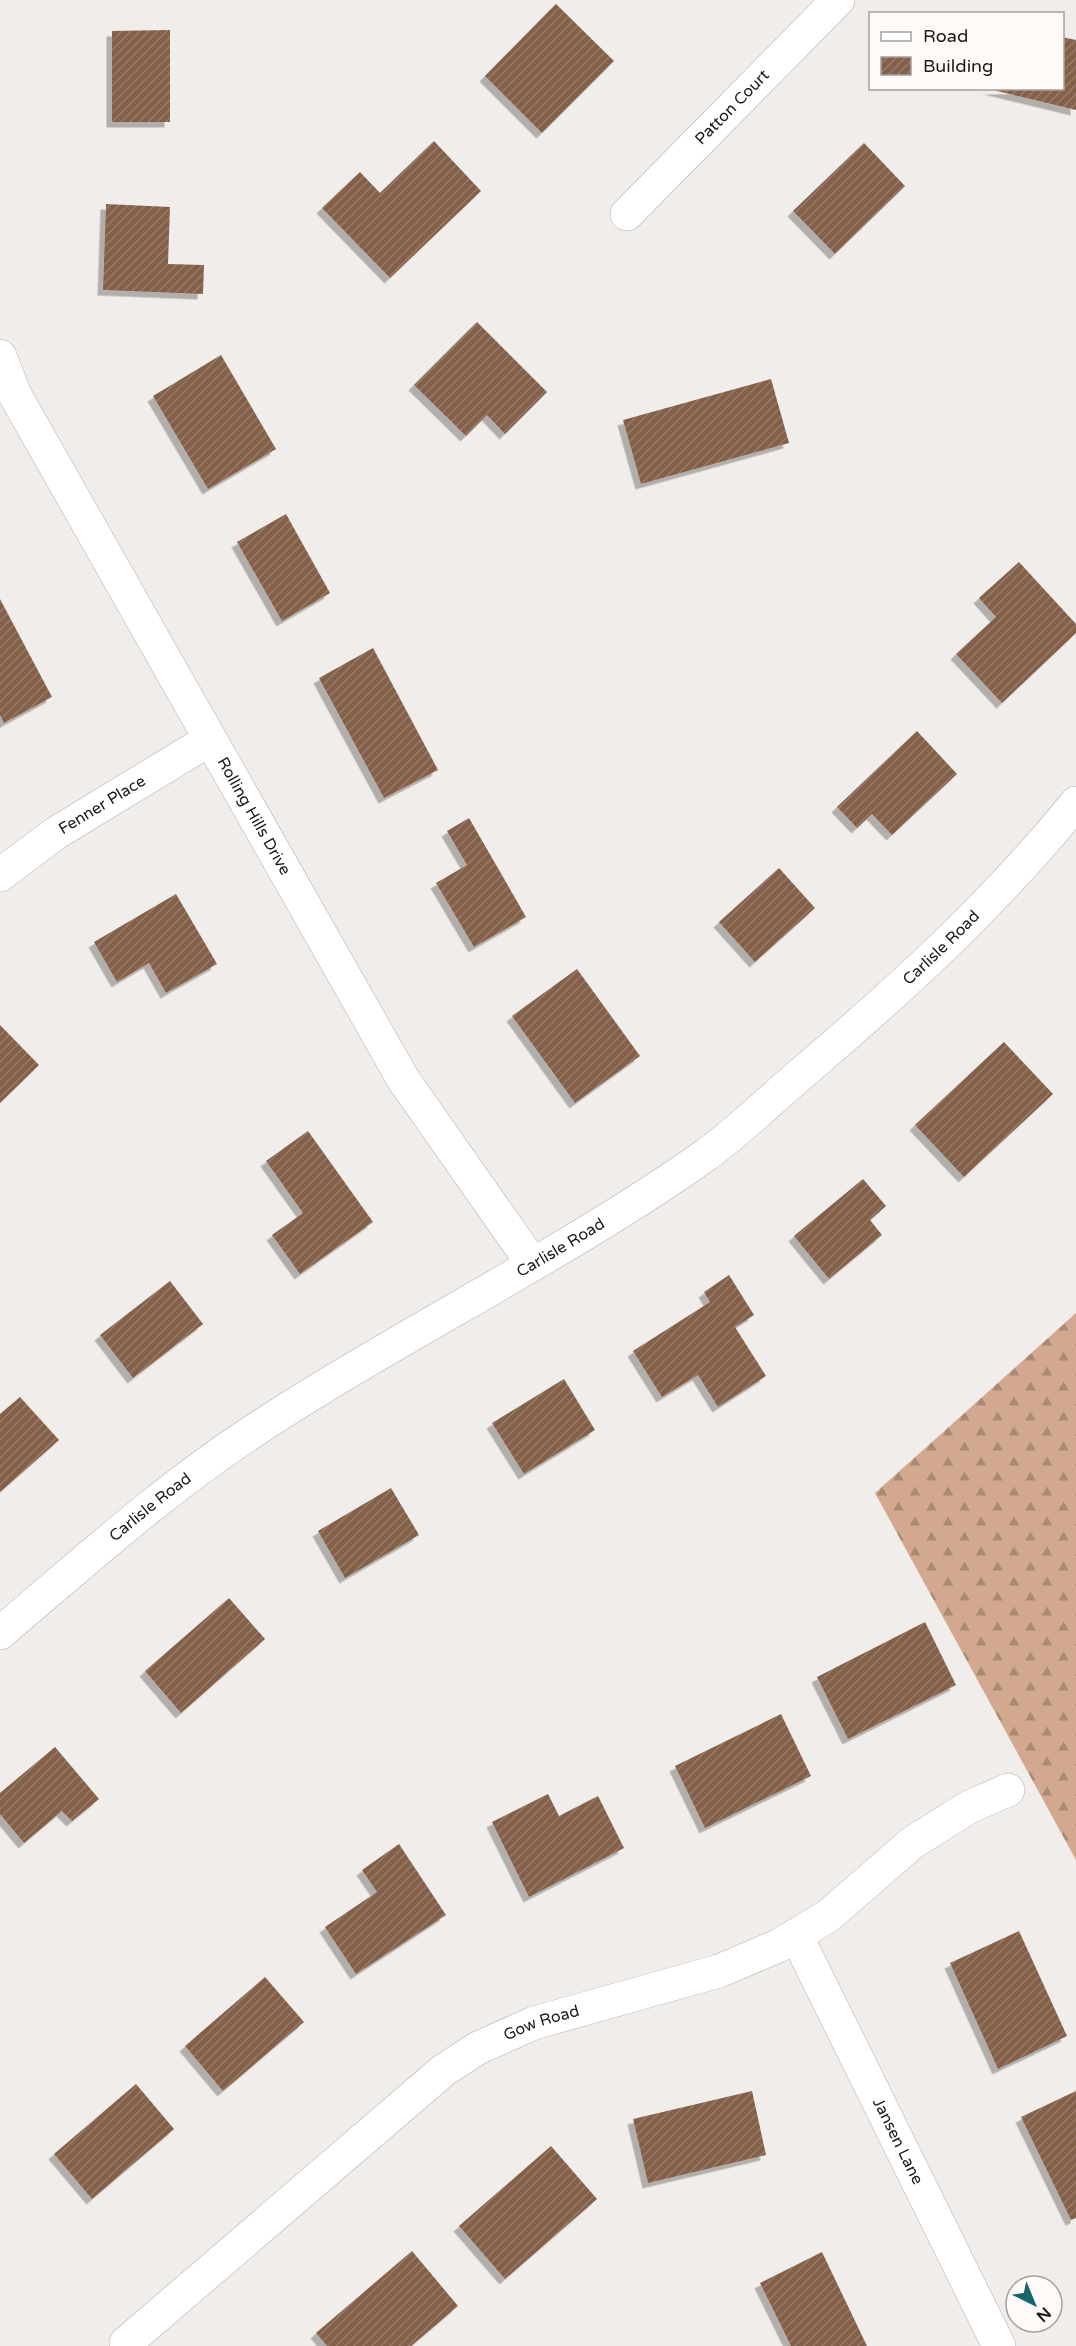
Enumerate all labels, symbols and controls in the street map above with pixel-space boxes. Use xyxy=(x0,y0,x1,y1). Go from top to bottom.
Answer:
legend xyxy=(869,12,1064,90)
text: Road xyxy=(923,25,968,47)
text: Building xyxy=(923,55,993,77)
street label: Patton Court xyxy=(691,65,774,149)
street label: Rolling Hills Drive xyxy=(213,754,295,879)
street label: Fenner Place xyxy=(55,771,149,839)
street label: Carlisle Road xyxy=(898,906,984,990)
street label: Carlisle Road xyxy=(513,1214,608,1282)
street label: Carlisle Road xyxy=(105,1468,195,1546)
street label: Gow Road xyxy=(500,2001,581,2045)
street label: Jansen Lane xyxy=(868,2095,928,2188)
north arrow xyxy=(1004,2274,1064,2334)
text: N xyxy=(1032,2303,1055,2326)

